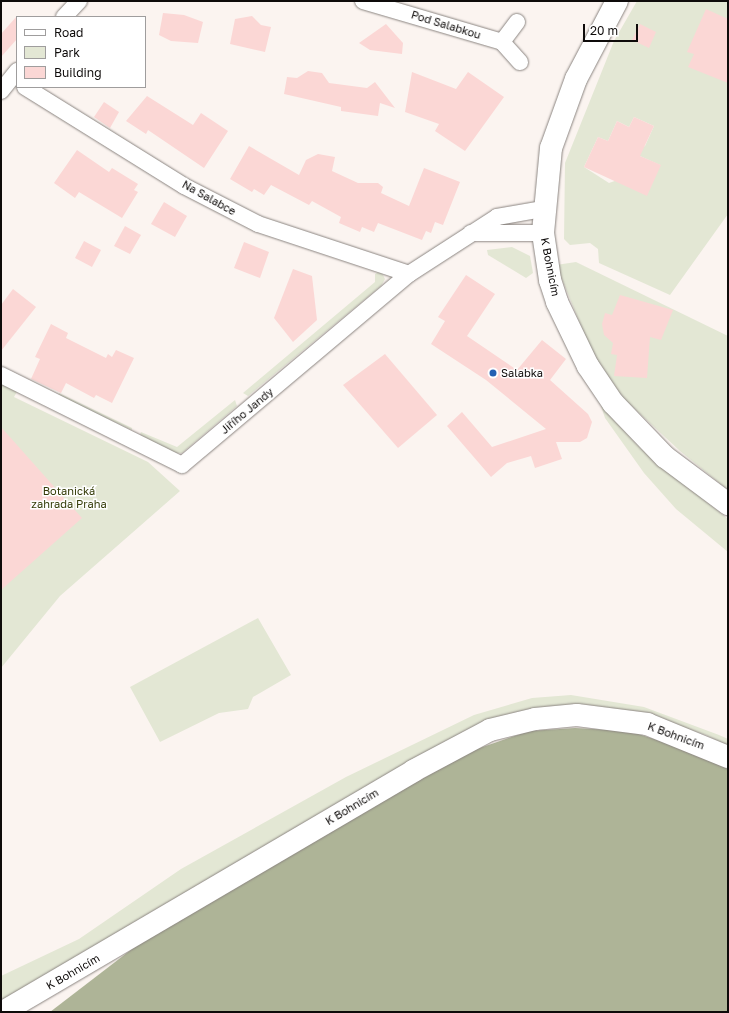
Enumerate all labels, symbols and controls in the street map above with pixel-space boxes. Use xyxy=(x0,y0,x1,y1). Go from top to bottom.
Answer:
street label: Pod Salabkou xyxy=(410,8,482,42)
legend xyxy=(16,16,146,88)
scale bar xyxy=(585,16,640,42)
text: 20 m xyxy=(590,23,618,38)
text: Road xyxy=(54,25,83,40)
text: Park xyxy=(54,45,80,60)
text: Building xyxy=(54,65,102,80)
street label: Na Salabce xyxy=(180,178,238,218)
street label: K Bohnicím xyxy=(538,237,562,297)
place label: Salabka xyxy=(501,366,543,380)
marker: Salabka xyxy=(488,368,498,378)
street label: Jiřího Jandy xyxy=(218,385,276,437)
park label: Botanická zahrada Praha xyxy=(31,485,107,511)
street label: K Bohnicím xyxy=(646,720,706,752)
street label: K Bohnicím xyxy=(323,786,381,828)
street label: K Bohnicím xyxy=(44,951,102,993)

